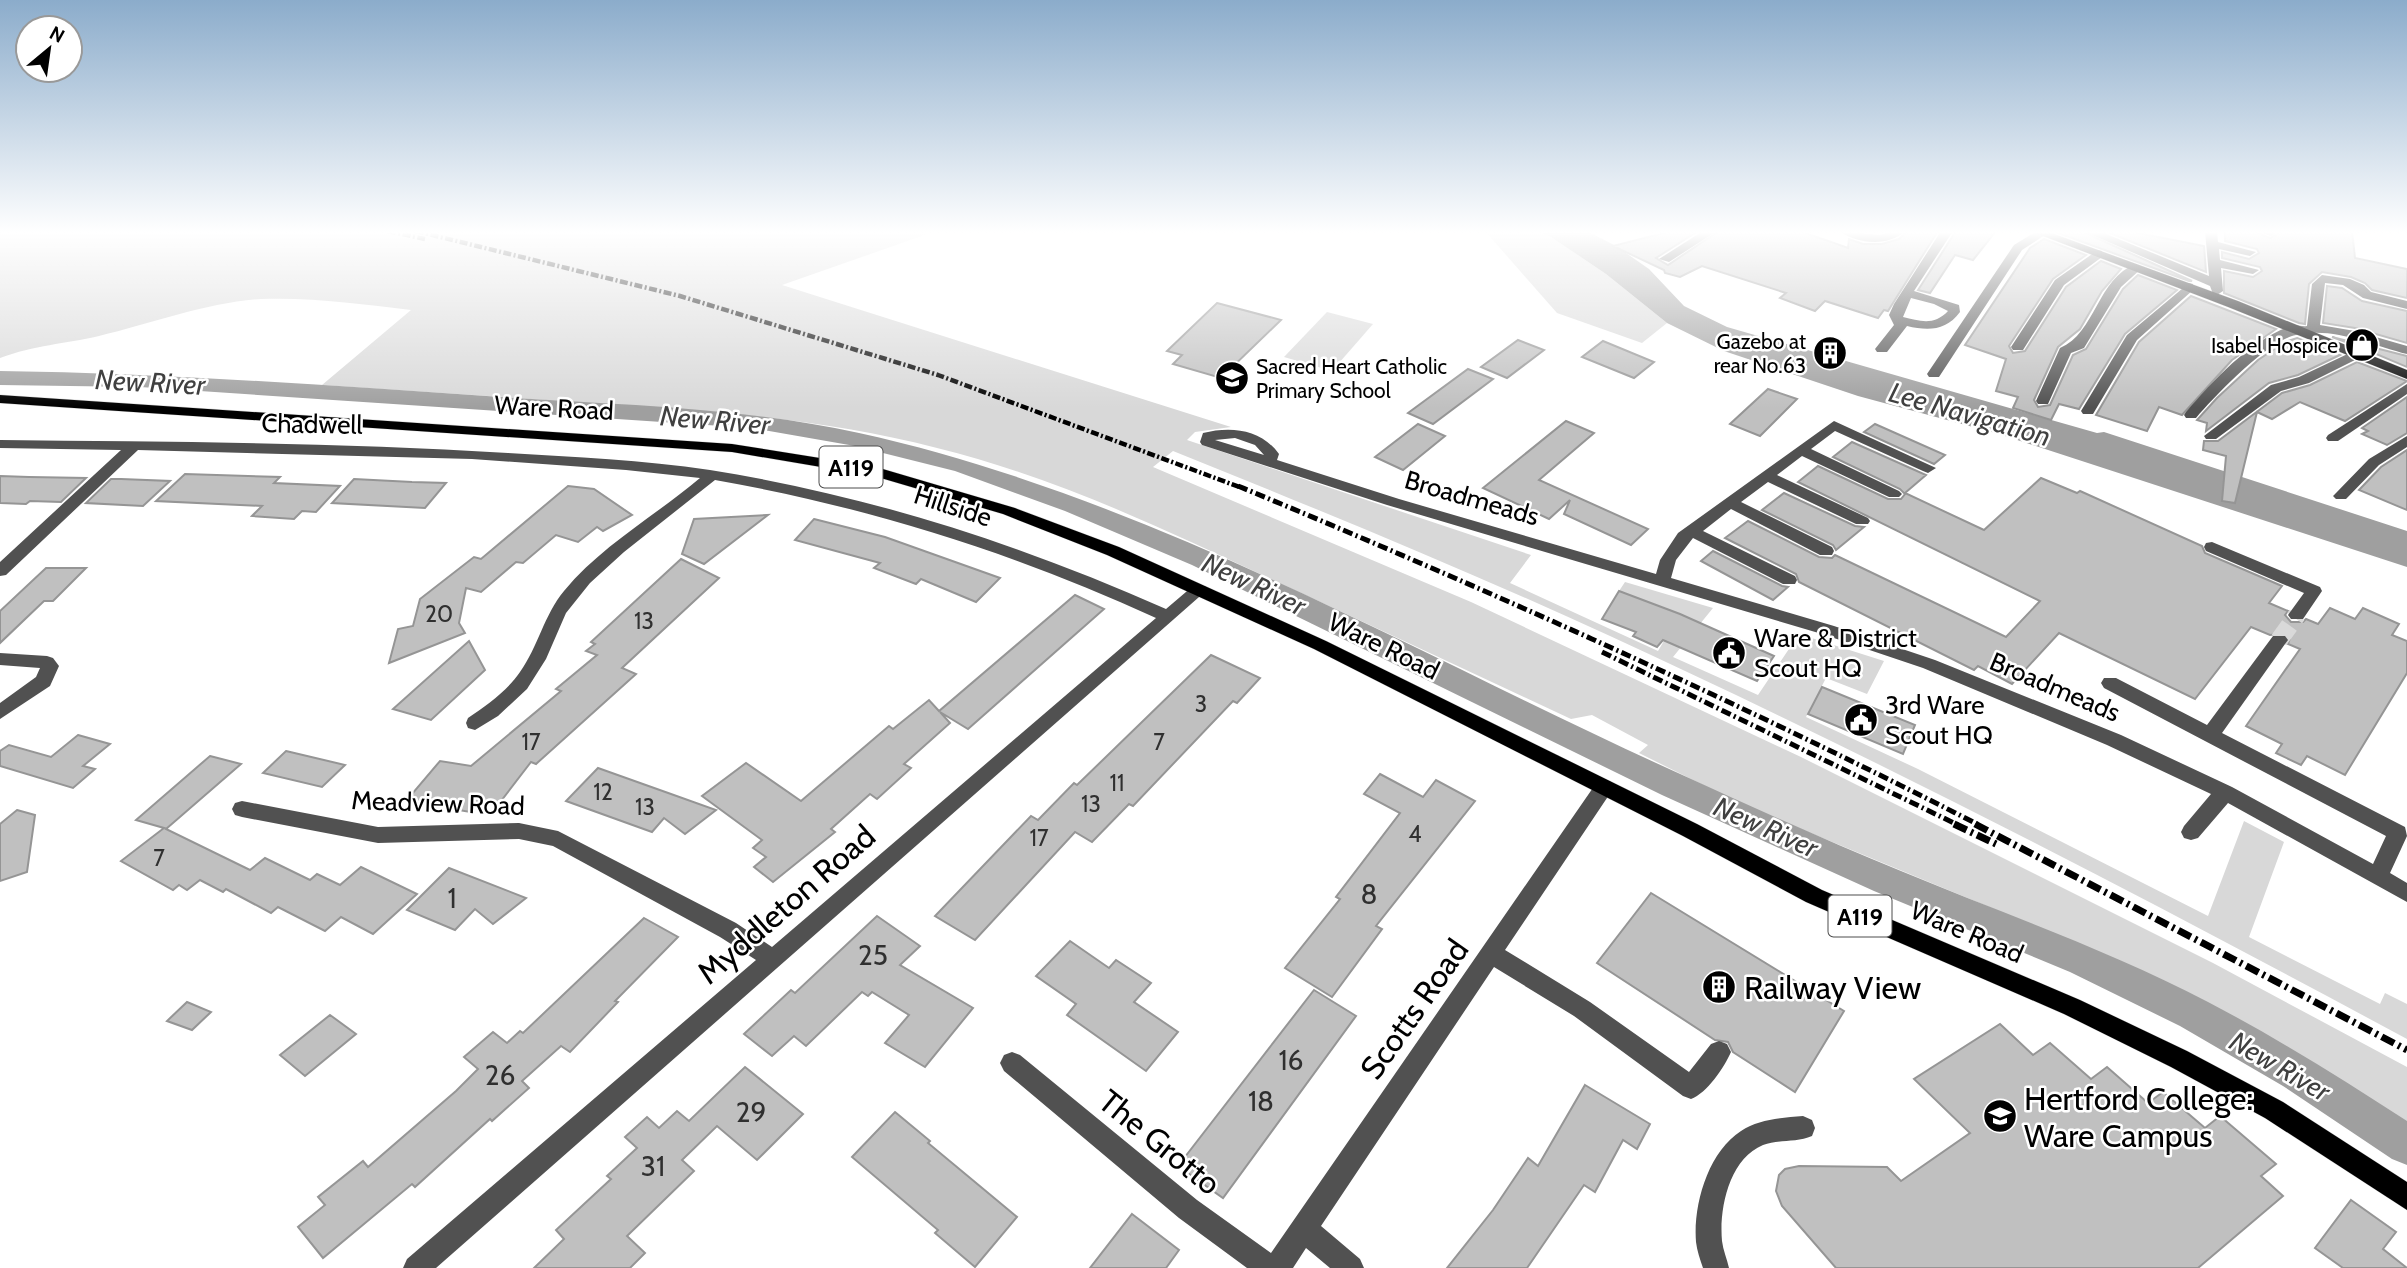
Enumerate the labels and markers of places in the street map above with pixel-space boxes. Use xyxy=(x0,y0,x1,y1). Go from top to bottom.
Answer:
shop icon: Isabel Hospice xyxy=(2343,326,2381,364)
place label: Gazebo at rear No.63 xyxy=(1714,329,1806,378)
place label: Isabel Hospice xyxy=(2211,333,2338,358)
building icon: Gazebo at rear No.63 xyxy=(1811,334,1849,372)
place label: Sacred Heart Catholic Primary School xyxy=(1256,354,1447,403)
school or university icon: Sacred Heart Catholic Primary School xyxy=(1213,359,1251,397)
place label: Ware & District Scout HQ xyxy=(1754,622,1917,684)
public building icon: Ware & District Scout HQ xyxy=(1710,634,1748,672)
place label: 3rd Ware Scout HQ xyxy=(1885,689,1993,751)
public building icon: 3rd Ware Scout HQ xyxy=(1842,701,1880,739)
building icon: Railway View xyxy=(1700,968,1738,1006)
place label: Railway View xyxy=(1744,968,1921,1007)
place label: Hertford College: Ware Campus xyxy=(2024,1079,2253,1155)
school or university icon: Hertford College: Ware Campus xyxy=(1981,1097,2019,1135)

